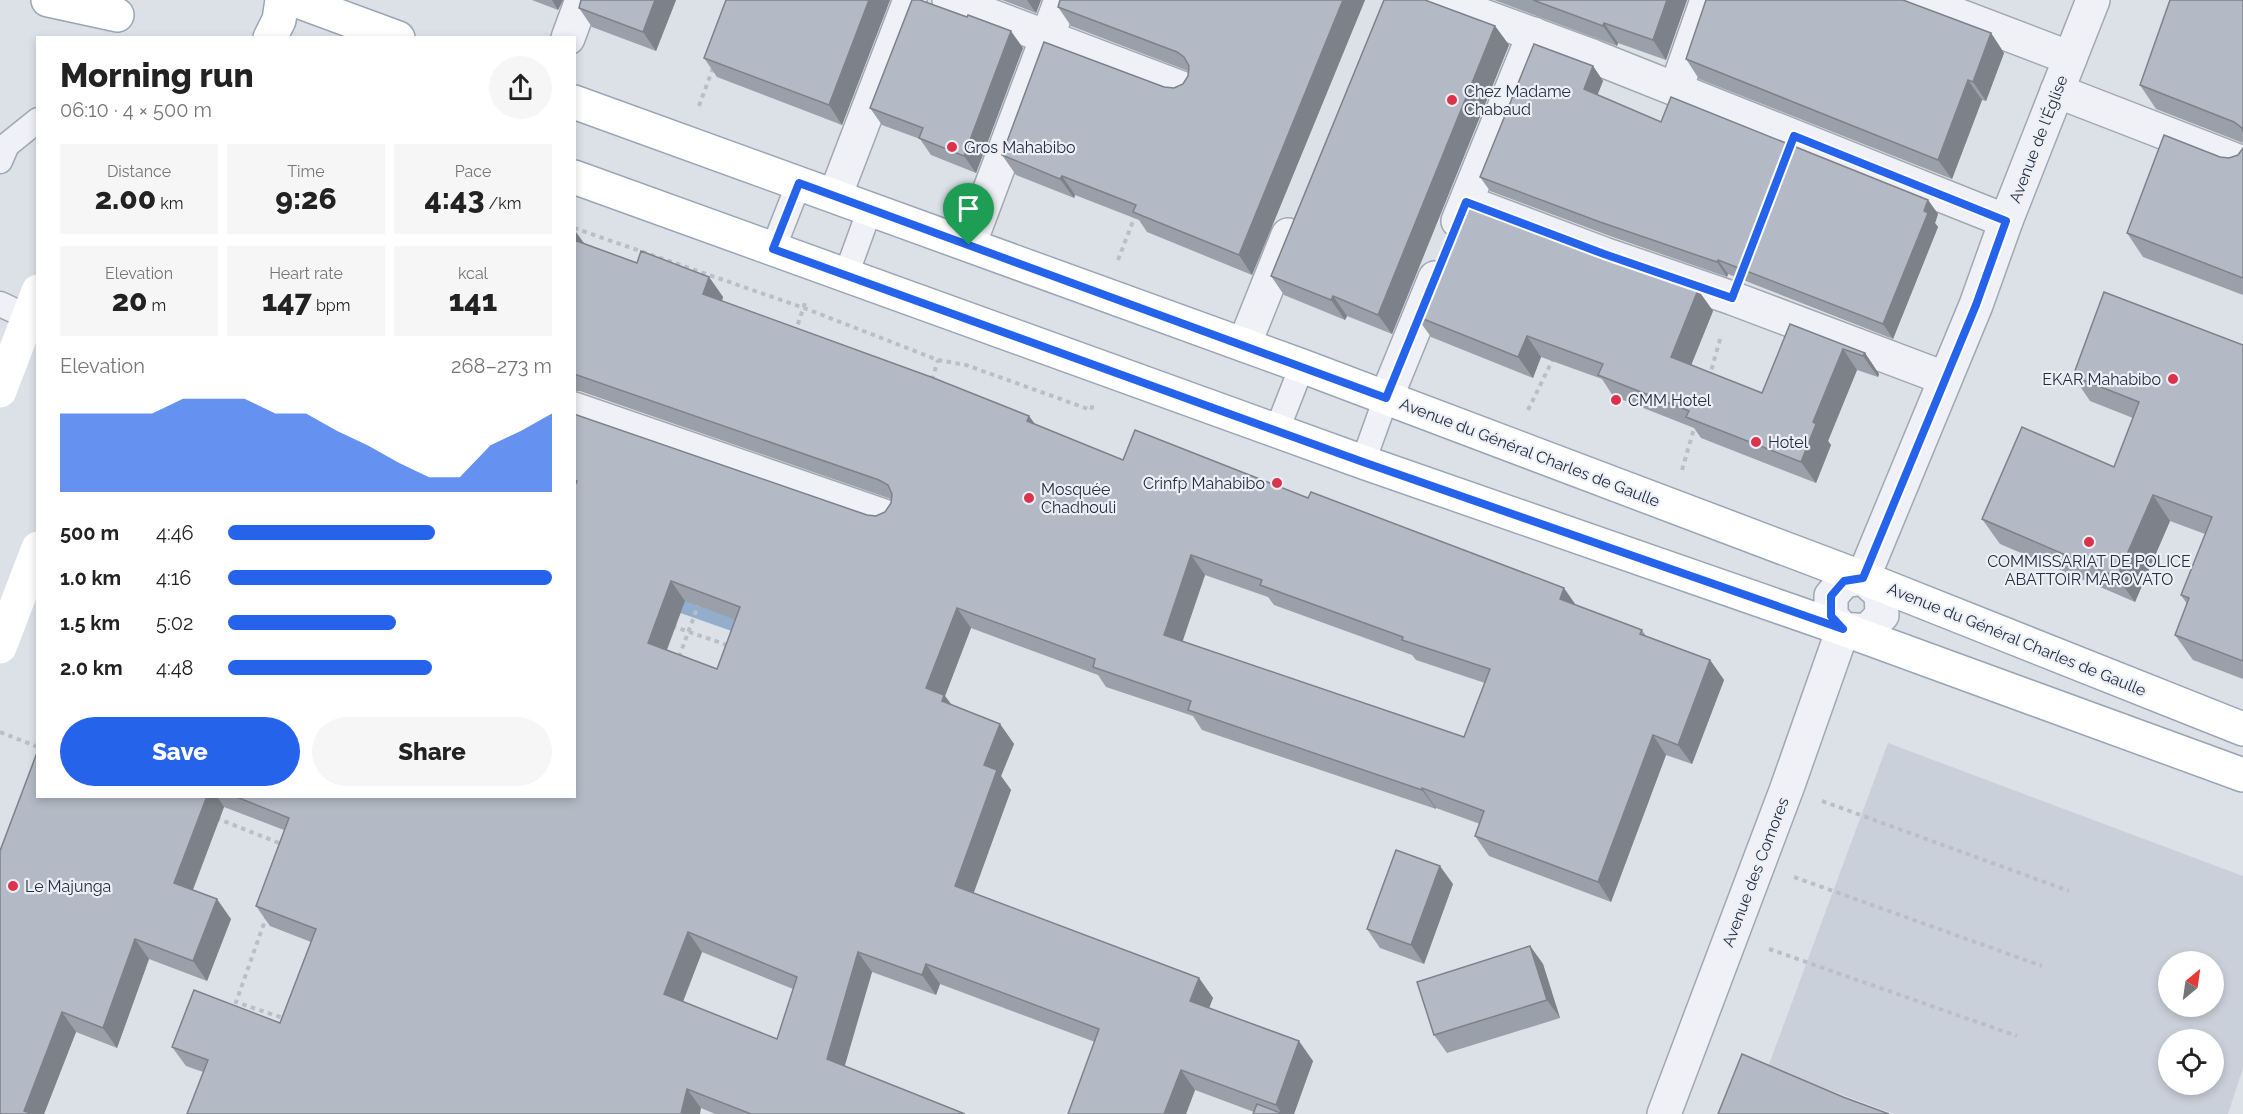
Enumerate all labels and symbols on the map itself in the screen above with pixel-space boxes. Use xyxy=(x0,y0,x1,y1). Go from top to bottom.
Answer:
street label: Avenue de l'Église xyxy=(2004,72,2072,206)
place label: Chez Madame Chabaud xyxy=(1464,82,1571,119)
marker: Chez Madame Chabaud xyxy=(1445,93,1459,107)
place label: Gros Mahabibo xyxy=(964,138,1076,157)
marker: Gros Mahabibo xyxy=(945,140,959,154)
pin xyxy=(943,183,994,245)
place label: EKAR Mahabibo xyxy=(2042,370,2161,389)
marker: EKAR Mahabibo xyxy=(2166,372,2180,386)
place label: CMM Hotel xyxy=(1628,391,1712,410)
marker: CMM Hotel xyxy=(1609,393,1623,407)
street label: Avenue du Général Charles de Gaulle xyxy=(1397,394,1663,511)
place label: Hotel xyxy=(1768,433,1809,452)
marker: Hotel xyxy=(1749,435,1763,449)
place label: Crinfp Mahabibo xyxy=(1143,474,1265,493)
marker: Crinfp Mahabibo xyxy=(1270,476,1284,490)
place label: Mosquée Chadhouli xyxy=(1041,480,1116,517)
marker: Mosquée Chadhouli xyxy=(1022,491,1036,505)
marker: COMMISSARIAT DE POLICE ABATTOIR MAROVATO xyxy=(2082,535,2096,549)
place label: COMMISSARIAT DE POLICE ABATTOIR MAROVATO xyxy=(1987,552,2191,589)
street label: Avenue du Général Charles de Gaulle xyxy=(1885,579,2149,700)
street label: Avenue des Comores xyxy=(1718,795,1793,950)
place label: Le Majunga xyxy=(25,877,111,896)
marker: Le Majunga xyxy=(6,879,20,893)
north arrow xyxy=(2158,951,2224,1017)

